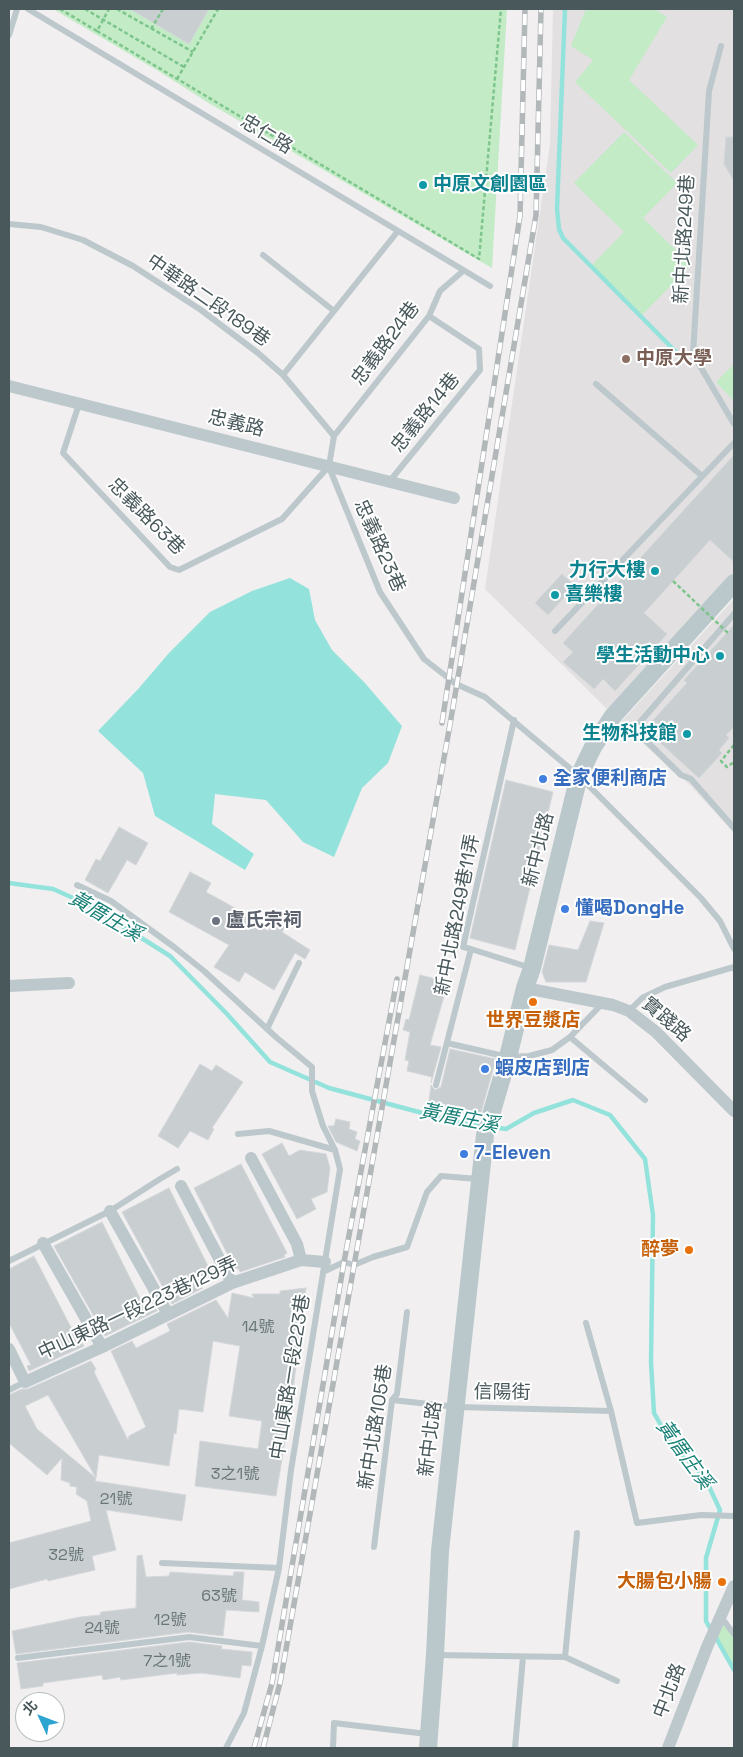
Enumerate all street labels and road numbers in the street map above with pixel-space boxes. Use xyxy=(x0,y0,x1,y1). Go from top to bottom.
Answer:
street label: 忠仁路 xyxy=(236,111,296,159)
street label: 新中北路249巷 xyxy=(670,174,700,304)
street label: 中華路二段189巷 xyxy=(142,250,274,352)
street label: 忠義路24巷 xyxy=(347,298,425,390)
street label: 忠義路14巷 xyxy=(387,369,465,457)
street label: 忠義路 xyxy=(206,406,266,442)
street label: 忠義路63巷 xyxy=(103,474,189,560)
street label: 忠義路23巷 xyxy=(348,496,410,596)
street label: 新中北路 xyxy=(519,810,559,890)
street label: 新中北路249巷11弄 xyxy=(431,832,485,998)
street label: 實踐路 xyxy=(637,993,695,1047)
street label: 中山東路一段223巷129弄 xyxy=(35,1253,241,1365)
street label: 中山東路一段223巷 xyxy=(267,1293,315,1461)
street label: 新中北路105巷 xyxy=(355,1363,397,1491)
street label: 信陽街 xyxy=(473,1381,531,1405)
street label: 新中北路 xyxy=(415,1400,447,1478)
street label: 中北路 xyxy=(649,1660,691,1722)

